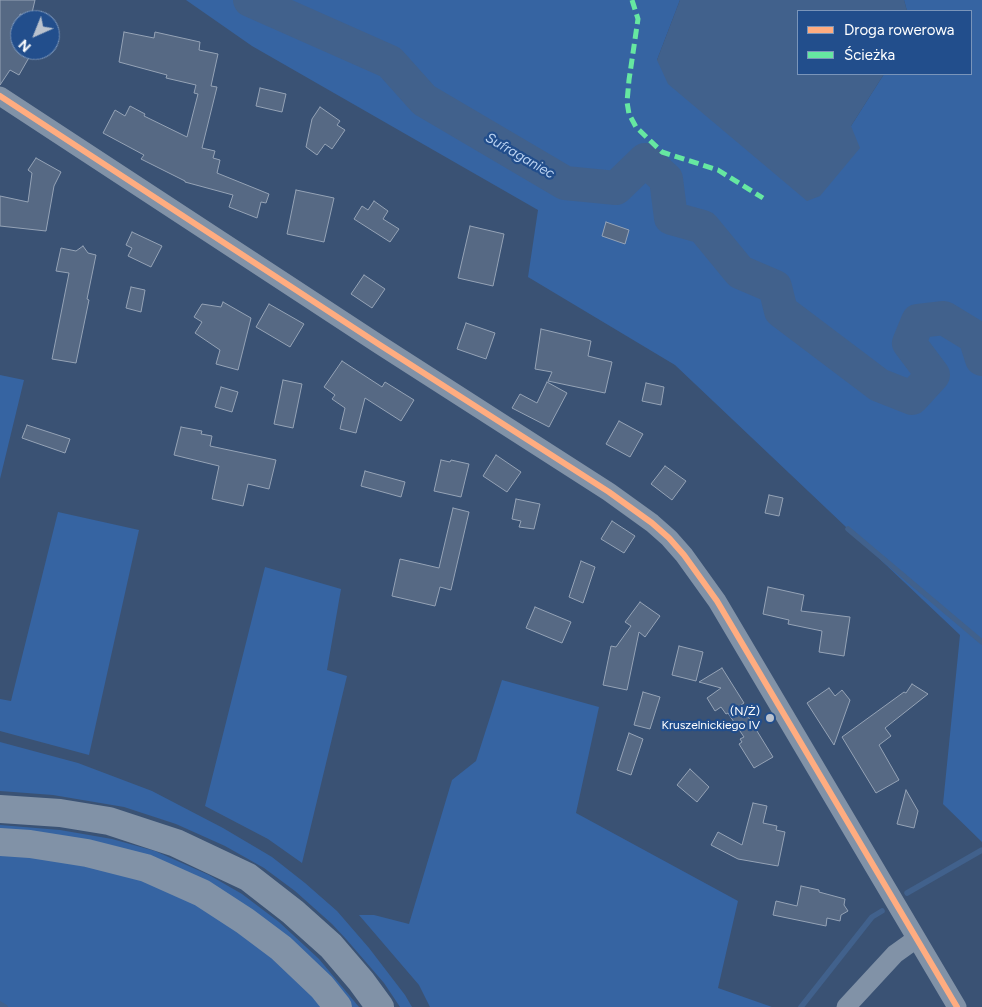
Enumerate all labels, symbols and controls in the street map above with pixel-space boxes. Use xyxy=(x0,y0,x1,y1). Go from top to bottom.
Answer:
north arrow xyxy=(10,10,60,60)
legend xyxy=(797,10,972,75)
text: Droga rowerowa xyxy=(844,21,954,39)
text: N xyxy=(15,36,35,55)
text: Ścieżka xyxy=(844,46,895,64)
water label: Sufraganiec xyxy=(482,129,558,183)
place label: (N/Ż) Kruszelnickiego IV xyxy=(662,704,760,732)
marker: (N/Ż) Kruszelnickiego IV xyxy=(764,712,776,724)

